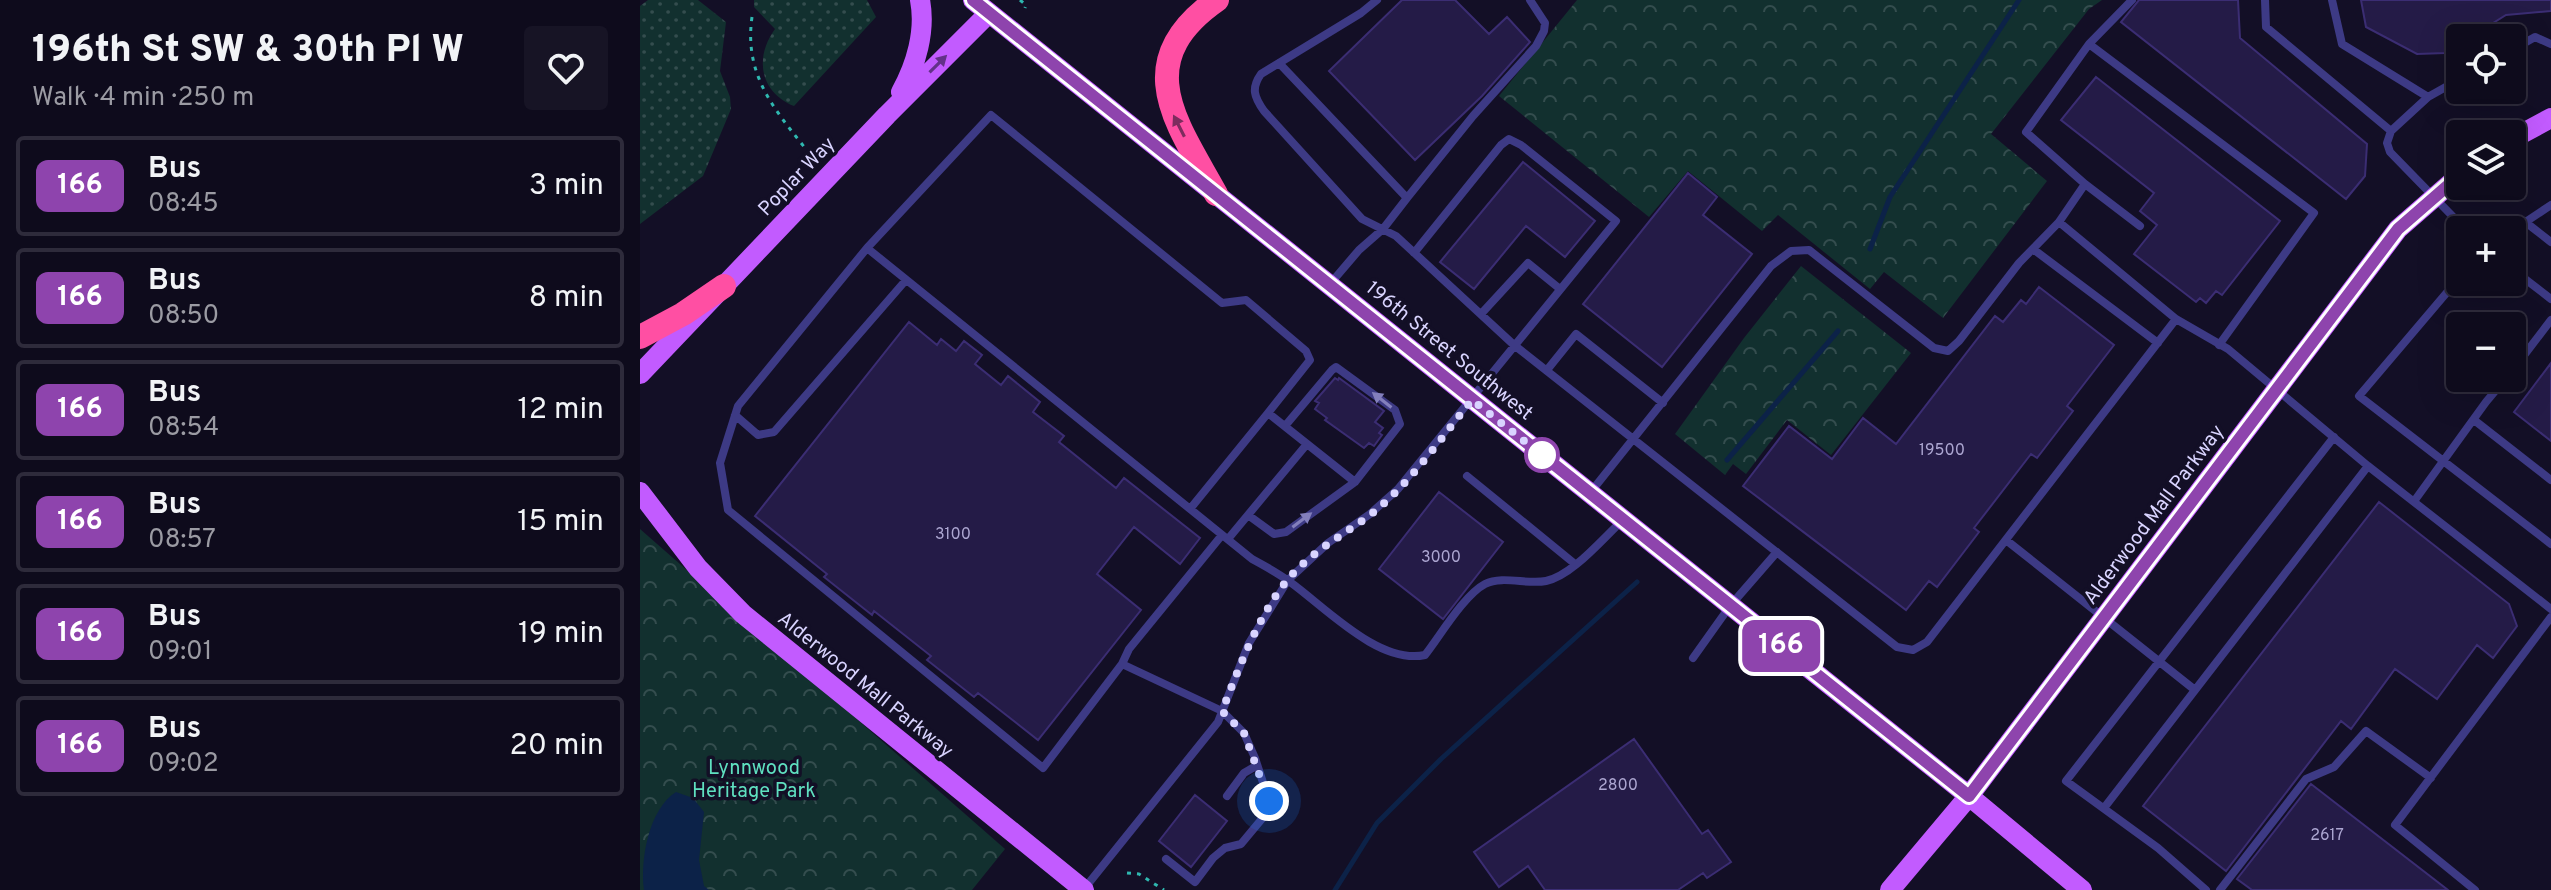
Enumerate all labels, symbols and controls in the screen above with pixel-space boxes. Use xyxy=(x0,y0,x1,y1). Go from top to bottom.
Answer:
map controls xyxy=(2446,24,2526,392)
button: locate xyxy=(2446,24,2526,104)
button: heart xyxy=(524,26,608,110)
text: 196th St SW & 30th Pl W xyxy=(32,27,464,76)
one-way arrow xyxy=(928,55,947,74)
text: Walk · 4 min · 250 m xyxy=(32,82,254,115)
one-way arrow xyxy=(1173,114,1186,137)
button: layers xyxy=(2446,120,2526,200)
street label: Poplar Way xyxy=(753,132,842,223)
text: Bus xyxy=(148,151,201,188)
text: 166 xyxy=(57,168,103,204)
text: 3 min xyxy=(529,168,604,205)
text: 08:45 xyxy=(148,188,219,221)
button: + xyxy=(2446,216,2526,296)
text: Bus xyxy=(148,263,201,300)
street label: 196th Street Southwest xyxy=(1360,276,1538,427)
text: 166 xyxy=(57,280,103,316)
text: 8 min xyxy=(529,280,604,317)
text: 08:50 xyxy=(148,300,219,333)
button: − xyxy=(2446,312,2526,392)
text: Bus xyxy=(148,375,201,412)
text: 166 xyxy=(57,392,103,428)
text: 12 min xyxy=(517,392,604,429)
one-way arrow xyxy=(1371,392,1392,408)
text: 08:54 xyxy=(148,412,219,445)
street label: Alderwood Mall Parkway xyxy=(2078,420,2231,611)
unlabelled marker xyxy=(1525,438,1559,472)
house number: 19500 xyxy=(1919,441,1965,461)
text: Bus xyxy=(148,487,201,524)
text: 166 xyxy=(57,504,103,540)
text: 15 min xyxy=(517,504,604,541)
one-way arrow xyxy=(1292,512,1313,528)
text: 08:57 xyxy=(148,524,216,557)
house number: 3100 xyxy=(935,525,971,545)
house number: 3000 xyxy=(1421,548,1461,568)
text: Bus xyxy=(148,599,201,636)
street label: Alderwood Mall Parkway xyxy=(771,606,958,765)
text: 166 xyxy=(57,616,103,652)
text: 19 min xyxy=(518,616,604,653)
line badge: 166 xyxy=(1735,620,1827,672)
text: 166 xyxy=(1758,628,1804,664)
text: 09:01 xyxy=(148,636,212,669)
text: Bus xyxy=(148,711,201,748)
text: 166 xyxy=(57,728,103,764)
text: 20 min xyxy=(509,728,604,765)
text: 09:02 xyxy=(148,748,219,781)
park label: Lynnwood Heritage Park xyxy=(692,756,816,805)
house number: 2800 xyxy=(1598,776,1638,796)
your location xyxy=(1249,781,1289,821)
house number: 2617 xyxy=(2310,826,2344,846)

